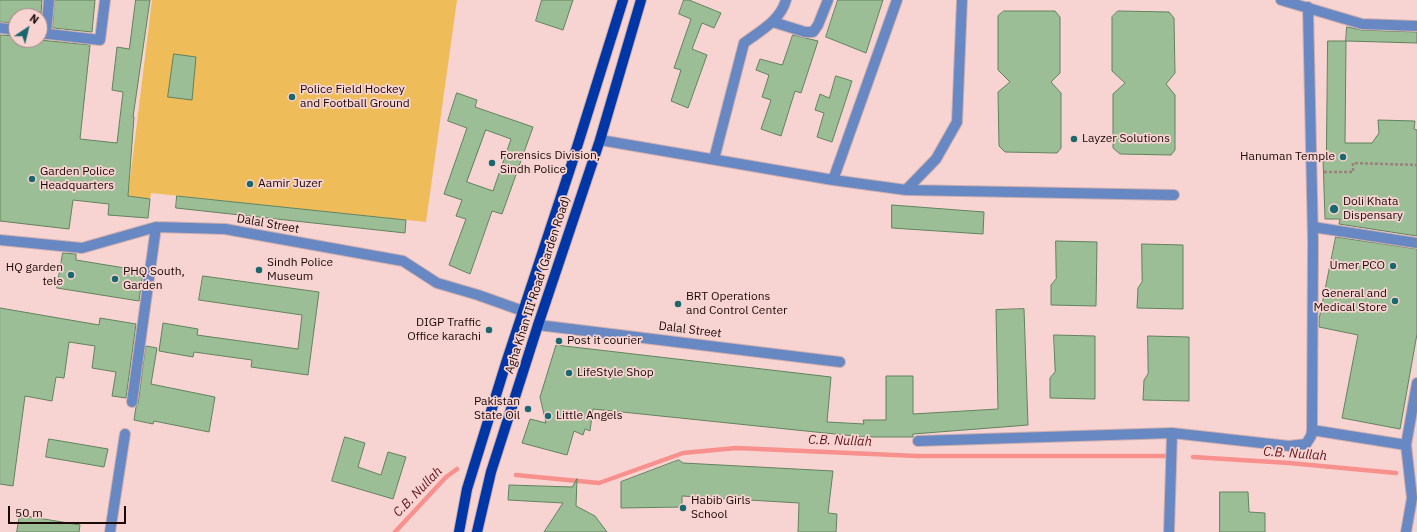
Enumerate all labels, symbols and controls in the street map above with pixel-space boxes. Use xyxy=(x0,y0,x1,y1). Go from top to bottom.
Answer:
north arrow xyxy=(8,8,48,48)
text: N xyxy=(27,11,42,27)
place label: Police Field Hockey and Football Ground xyxy=(300,83,410,111)
marker: Police Field Hockey and Football Ground xyxy=(287,92,297,102)
place label: Layzer Solutions xyxy=(1082,132,1170,146)
marker: Layzer Solutions xyxy=(1069,134,1079,144)
place label: Forensics Division, Sindh Police xyxy=(500,149,600,177)
place label: Hanuman Temple xyxy=(1240,150,1335,164)
marker: Hanuman Temple xyxy=(1338,152,1348,162)
marker: Forensics Division, Sindh Police xyxy=(487,158,497,168)
place label: Garden Police Headquarters xyxy=(40,165,115,193)
marker: Garden Police Headquarters xyxy=(27,174,37,184)
place label: Aamir Juzer xyxy=(258,177,322,191)
marker: Aamir Juzer xyxy=(245,179,255,189)
street label: Agha Khan III Road (Garden Road) xyxy=(502,194,574,376)
place label: Doli Khata Dispensary xyxy=(1343,195,1403,223)
marker: Doli Khata Dispensary xyxy=(1328,203,1340,215)
street label: Dalal Street xyxy=(236,211,300,237)
place label: Sindh Police Museum xyxy=(267,256,333,284)
place label: Umer PCO xyxy=(1330,259,1385,273)
place label: HQ garden tele xyxy=(6,261,63,289)
marker: Umer PCO xyxy=(1388,261,1398,271)
place label: PHQ South, Garden xyxy=(123,265,185,293)
marker: Sindh Police Museum xyxy=(254,265,264,275)
marker: HQ garden tele xyxy=(66,270,76,280)
marker: PHQ South, Garden xyxy=(110,274,120,284)
place label: General and Medical Store xyxy=(1313,287,1387,315)
place label: BRT Operations and Control Center xyxy=(686,290,787,318)
marker: General and Medical Store xyxy=(1390,296,1400,306)
marker: BRT Operations and Control Center xyxy=(673,299,683,309)
place label: DIGP Traffic Office karachi xyxy=(407,316,481,344)
street label: Dalal Street xyxy=(658,319,722,341)
marker: DIGP Traffic Office karachi xyxy=(484,325,494,335)
place label: Post it courier xyxy=(567,334,641,348)
marker: Post it courier xyxy=(554,336,564,346)
place label: LifeStyle Shop xyxy=(577,366,654,380)
marker: LifeStyle Shop xyxy=(564,368,574,378)
place label: Pakistan State Oil xyxy=(474,395,520,423)
marker: Pakistan State Oil xyxy=(523,404,533,414)
place label: Little Angels xyxy=(556,409,622,423)
marker: Little Angels xyxy=(543,411,553,421)
water label: C.B. Nullah xyxy=(808,432,872,450)
water label: C.B. Nullah xyxy=(1263,444,1327,464)
water label: C.B. Nullah xyxy=(390,464,446,520)
place label: Habib Girls School xyxy=(691,494,750,522)
scale bar xyxy=(10,498,128,524)
marker: Habib Girls School xyxy=(678,503,688,513)
text: 50 m xyxy=(15,505,43,520)

